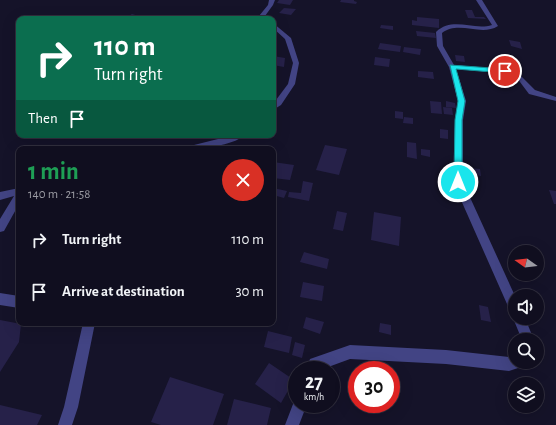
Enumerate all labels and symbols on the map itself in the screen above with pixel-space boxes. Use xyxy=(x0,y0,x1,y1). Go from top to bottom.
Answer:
pin xyxy=(488,54,522,88)
position arrow xyxy=(437,161,479,203)
north arrow xyxy=(508,245,544,281)
speed limit sign: 30 xyxy=(348,361,400,413)

